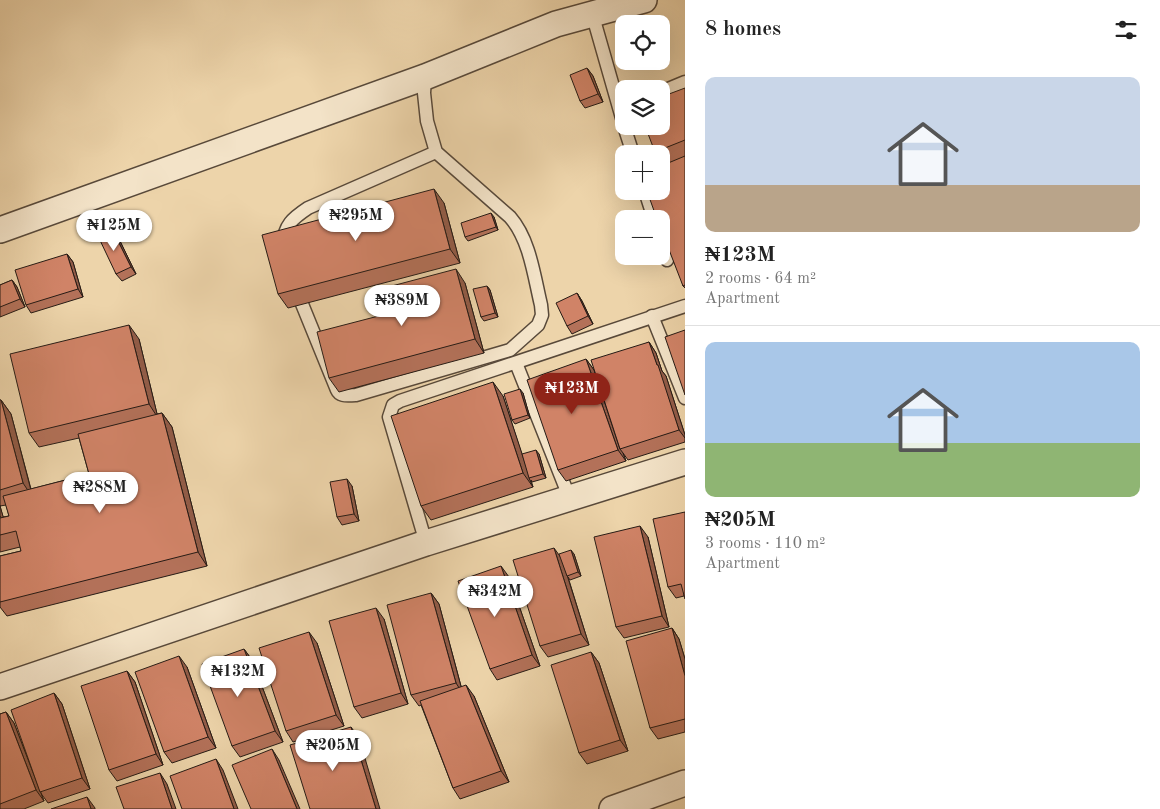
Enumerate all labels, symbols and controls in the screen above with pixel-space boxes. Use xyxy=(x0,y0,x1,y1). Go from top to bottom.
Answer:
map controls xyxy=(615,15,670,265)
button: locate xyxy=(615,15,670,70)
icon: filters xyxy=(1112,16,1140,44)
text: 8 homes xyxy=(705,19,781,40)
button: layers xyxy=(615,80,670,135)
icon: home xyxy=(878,109,968,199)
button: + xyxy=(615,145,670,200)
pin: ₦295M xyxy=(321,200,391,242)
text: ₦295M xyxy=(329,208,383,224)
pin: ₦125M xyxy=(79,210,149,252)
button: − xyxy=(615,210,670,265)
text: ₦125M xyxy=(87,218,141,234)
text: ₦123M xyxy=(705,245,775,266)
text: 2 rooms · 64 m² xyxy=(705,271,816,287)
pin: ₦389M xyxy=(367,284,437,327)
text: Apartment xyxy=(705,291,780,307)
text: ₦389M xyxy=(375,293,429,309)
pin: ₦123M xyxy=(537,372,607,415)
icon: home xyxy=(878,375,968,465)
text: ₦123M xyxy=(545,381,599,397)
pin: ₦288M xyxy=(65,472,135,514)
text: ₦288M xyxy=(73,480,127,496)
text: ₦205M xyxy=(705,510,775,531)
text: 3 rooms · 110 m² xyxy=(705,536,825,552)
text: Apartment xyxy=(705,556,780,572)
pin: ₦342M xyxy=(460,576,530,618)
text: ₦342M xyxy=(468,584,522,600)
pin: ₦132M xyxy=(203,656,273,698)
text: ₦132M xyxy=(211,664,265,680)
pin: ₦205M xyxy=(298,730,368,772)
text: ₦205M xyxy=(306,738,360,754)

